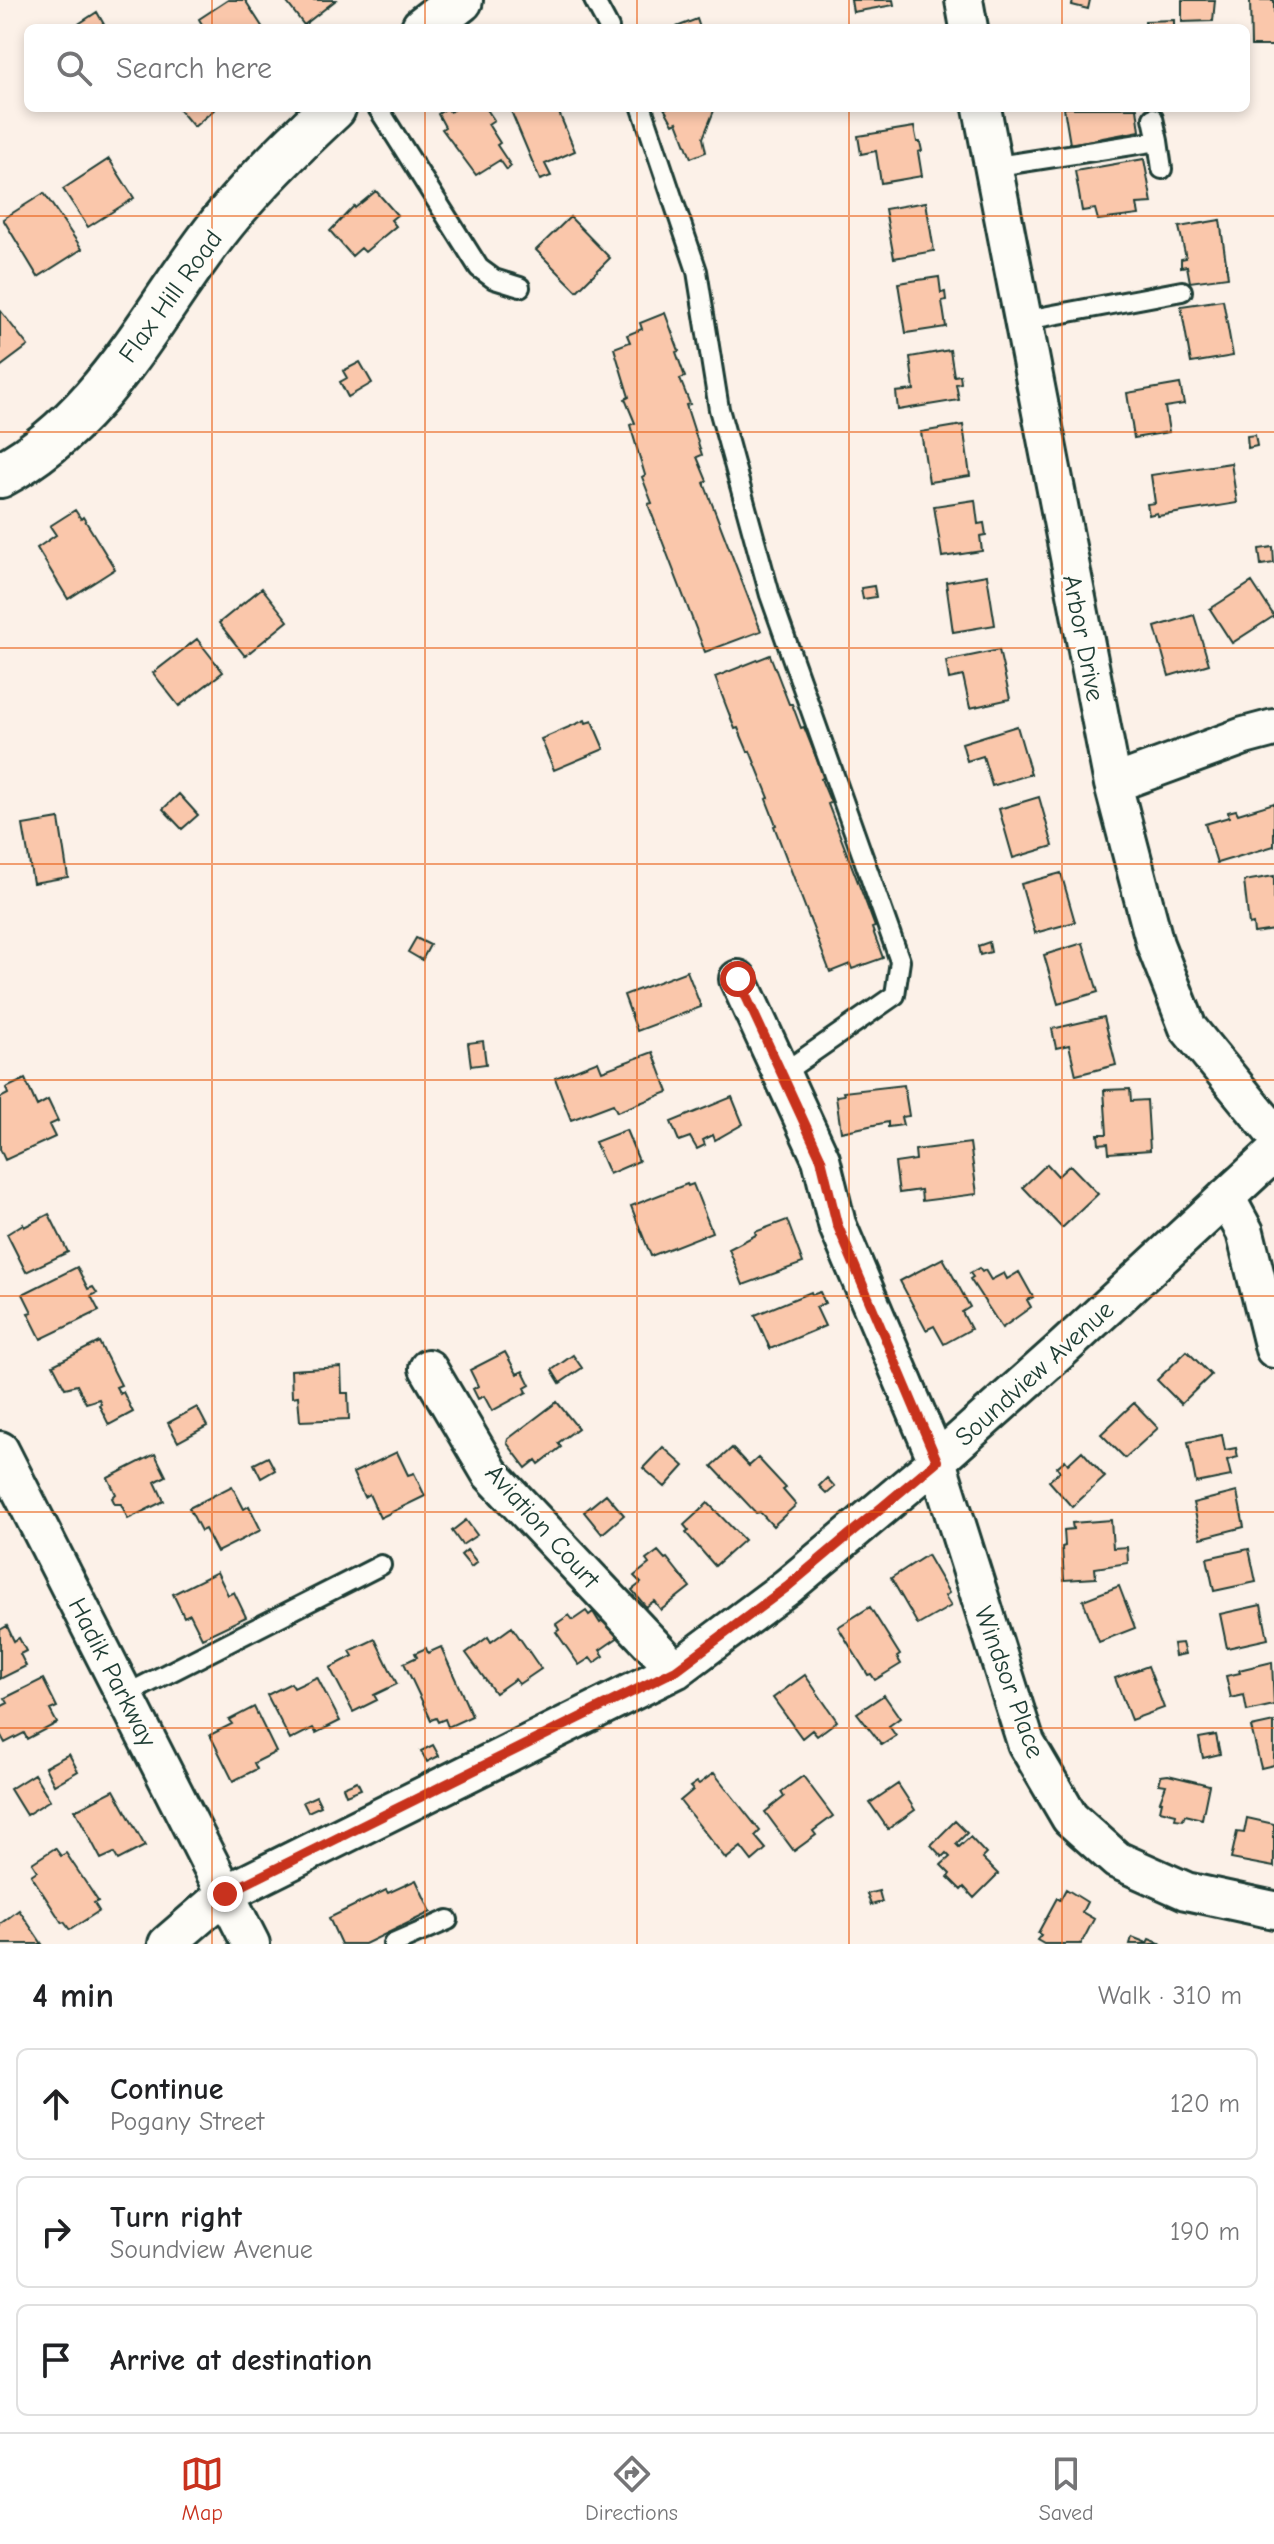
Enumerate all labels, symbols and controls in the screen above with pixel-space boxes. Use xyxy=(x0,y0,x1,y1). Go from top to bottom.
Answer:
search box xyxy=(24,24,1250,112)
icon: search xyxy=(52,46,96,90)
text: Search here xyxy=(116,51,272,86)
street label: Flax Hill Road xyxy=(113,225,229,369)
street label: Arbor Drive xyxy=(1056,572,1110,704)
route start xyxy=(720,961,756,997)
street label: Soundview Avenue xyxy=(949,1295,1120,1453)
street label: Aviation Court xyxy=(479,1459,607,1596)
street label: Hadik Parkway xyxy=(62,1593,163,1752)
street label: Windsor Place xyxy=(968,1602,1050,1762)
route end xyxy=(207,1876,243,1912)
text: 4 min xyxy=(32,1976,114,2016)
text: Walk · 310 m xyxy=(1098,1981,1242,2011)
text: Continue xyxy=(110,2072,224,2107)
icon: ahead xyxy=(34,2082,78,2126)
text: 120 m xyxy=(1170,2089,1240,2119)
text: Pogany Street xyxy=(110,2107,264,2137)
text: Turn right xyxy=(110,2200,242,2235)
icon: right xyxy=(34,2210,78,2254)
text: 190 m xyxy=(1170,2217,1240,2247)
text: Soundview Avenue xyxy=(110,2235,313,2265)
icon: arrive xyxy=(34,2338,78,2382)
text: Arrive at destination xyxy=(110,2343,372,2378)
tab: Map xyxy=(180,2452,224,2526)
tab: Directions xyxy=(585,2452,678,2526)
tab: Saved xyxy=(1039,2452,1094,2526)

